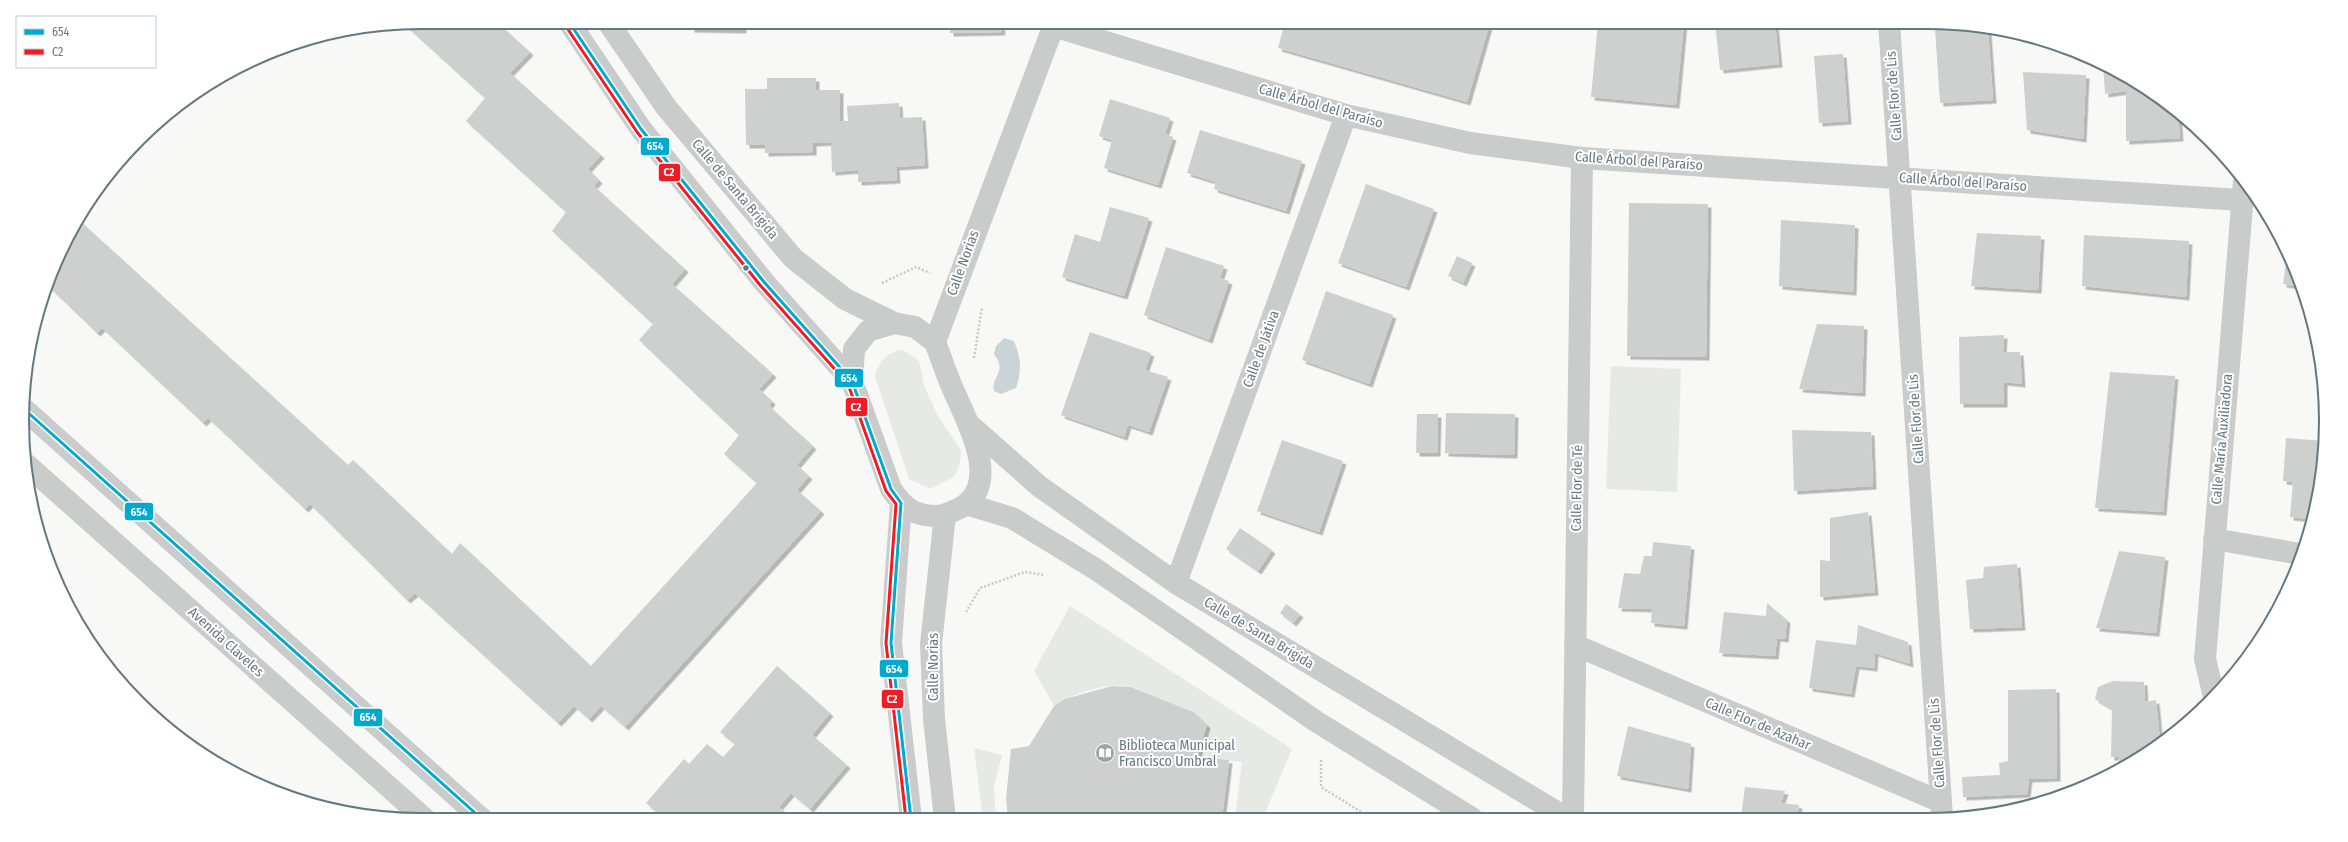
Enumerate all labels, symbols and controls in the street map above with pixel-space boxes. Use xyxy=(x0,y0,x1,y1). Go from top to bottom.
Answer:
legend xyxy=(16,16,156,68)
text: 654 xyxy=(52,25,69,39)
text: C2 xyxy=(52,45,63,59)
street label: Calle Flor de Lis xyxy=(1882,51,1906,141)
street label: Calle Árbol del Paraíso xyxy=(1257,79,1385,132)
street label: Calle de Santa Brígida xyxy=(688,136,782,243)
line badge: 654 xyxy=(640,137,670,156)
text: 654 xyxy=(647,140,664,153)
street label: Calle Árbol del Paraíso xyxy=(1574,147,1704,174)
line badge: C2 xyxy=(658,163,681,182)
text: C2 xyxy=(664,166,674,179)
street label: Calle Árbol del Paraíso xyxy=(1898,168,2028,195)
street label: Calle Norias xyxy=(943,228,983,298)
unlabelled marker xyxy=(741,263,751,273)
street label: Calle de Játiva xyxy=(1239,308,1283,390)
line badge: 654 xyxy=(834,368,864,388)
text: 654 xyxy=(841,372,858,385)
street label: Calle María Auxiliadora xyxy=(2208,373,2236,505)
street label: Calle Flor de Lis xyxy=(1904,374,1928,464)
line badge: C2 xyxy=(845,397,868,417)
text: C2 xyxy=(851,401,861,414)
street label: Calle Flor de Té xyxy=(1568,444,1586,532)
line badge: 654 xyxy=(124,502,154,521)
text: 654 xyxy=(131,506,148,519)
street label: Calle de Santa Brígida xyxy=(1201,593,1317,673)
street label: Avenida Claveles xyxy=(185,604,267,680)
street label: Calle Norias xyxy=(925,633,942,701)
line badge: 654 xyxy=(879,659,909,678)
text: 654 xyxy=(886,663,903,676)
line badge: C2 xyxy=(881,689,904,709)
text: C2 xyxy=(887,693,897,706)
street label: Calle Flor de Azahar xyxy=(1703,694,1813,754)
street label: Calle Flor de Lis xyxy=(1925,698,1949,788)
line badge: 654 xyxy=(353,708,383,727)
text: 654 xyxy=(360,711,377,724)
place label: Biblioteca Municipal Francisco Umbral xyxy=(1119,737,1235,770)
library icon: Biblioteca Municipal Francisco Umbral xyxy=(1094,742,1116,764)

